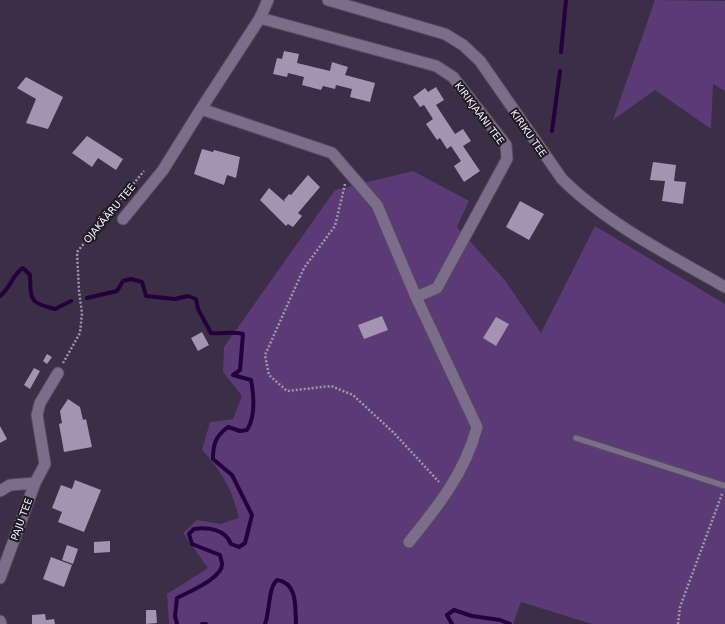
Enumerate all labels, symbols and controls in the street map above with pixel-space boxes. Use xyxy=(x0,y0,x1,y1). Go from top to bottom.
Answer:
street label: KIRIKJAANI TEE xyxy=(453,80,507,147)
street label: KIRIKU TEE xyxy=(508,108,549,159)
street label: OJAKÄÄRU TEE xyxy=(81,181,137,245)
street label: PAJU TEE xyxy=(9,496,34,542)

